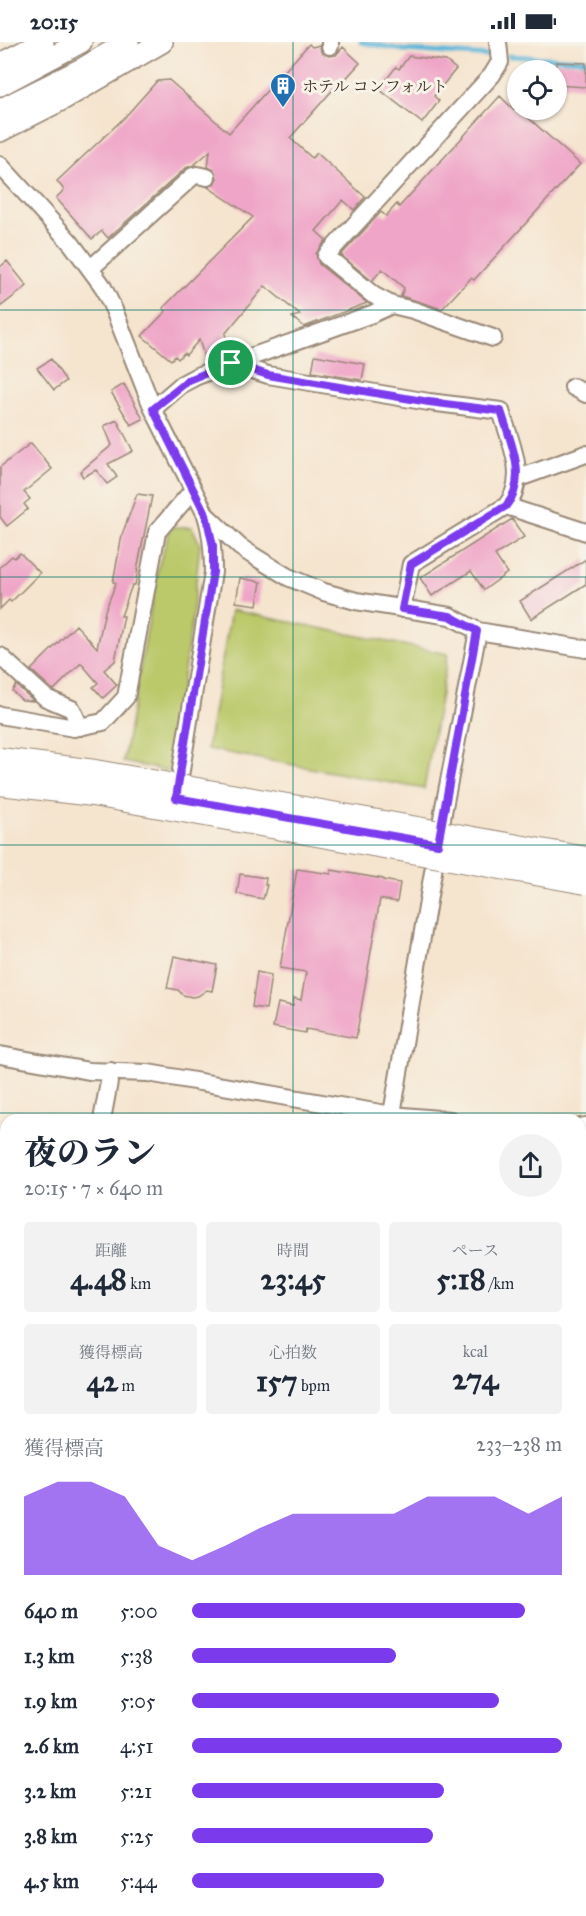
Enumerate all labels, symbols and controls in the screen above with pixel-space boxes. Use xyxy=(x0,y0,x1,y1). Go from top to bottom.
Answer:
text: 20:15 xyxy=(30,8,78,35)
map controls xyxy=(507,60,567,120)
button: locate xyxy=(507,60,567,120)
building icon: ホテル コンフォルト xyxy=(268,71,298,109)
place label: ホテル コンフォルト xyxy=(302,77,448,96)
pin xyxy=(205,337,256,388)
icon: arrive xyxy=(214,346,247,379)
text: 夜のラン xyxy=(24,1133,156,1173)
button: share xyxy=(499,1134,562,1197)
text: 20:15 · 7 × 640 m xyxy=(24,1176,163,1200)
text: 距離 xyxy=(95,1241,127,1260)
text: 時間 xyxy=(277,1241,309,1260)
text: ペース xyxy=(452,1241,499,1260)
text: 4.48 xyxy=(70,1261,127,1297)
text: 23:45 xyxy=(260,1261,326,1297)
text: 5:18 xyxy=(436,1261,486,1297)
text: km xyxy=(127,1274,151,1293)
text: /km xyxy=(486,1274,514,1293)
text: kcal xyxy=(463,1342,488,1361)
text: 獲得標高 xyxy=(79,1343,143,1362)
text: 心拍数 xyxy=(269,1343,317,1362)
text: 274 xyxy=(452,1361,498,1397)
text: 42 xyxy=(86,1363,118,1399)
text: 157 xyxy=(256,1363,297,1399)
text: m xyxy=(118,1376,135,1395)
text: bpm xyxy=(297,1376,330,1395)
text: 233–238 m xyxy=(476,1432,562,1456)
text: 獲得標高 xyxy=(24,1436,104,1460)
text: 640 m xyxy=(24,1599,78,1623)
text: 5:00 xyxy=(120,1599,158,1623)
text: 1.3 km xyxy=(24,1644,74,1668)
text: 5:38 xyxy=(120,1644,153,1668)
text: 1.9 km xyxy=(24,1689,77,1713)
text: 5:05 xyxy=(120,1689,155,1713)
text: 2.6 km xyxy=(24,1734,79,1758)
text: 4:51 xyxy=(120,1734,153,1758)
text: 3.2 km xyxy=(24,1779,76,1803)
text: 5:21 xyxy=(120,1779,152,1803)
text: 3.8 km xyxy=(24,1824,77,1848)
text: 5:25 xyxy=(120,1824,153,1848)
text: 4.5 km xyxy=(24,1869,79,1893)
text: 5:44 xyxy=(120,1869,157,1893)

